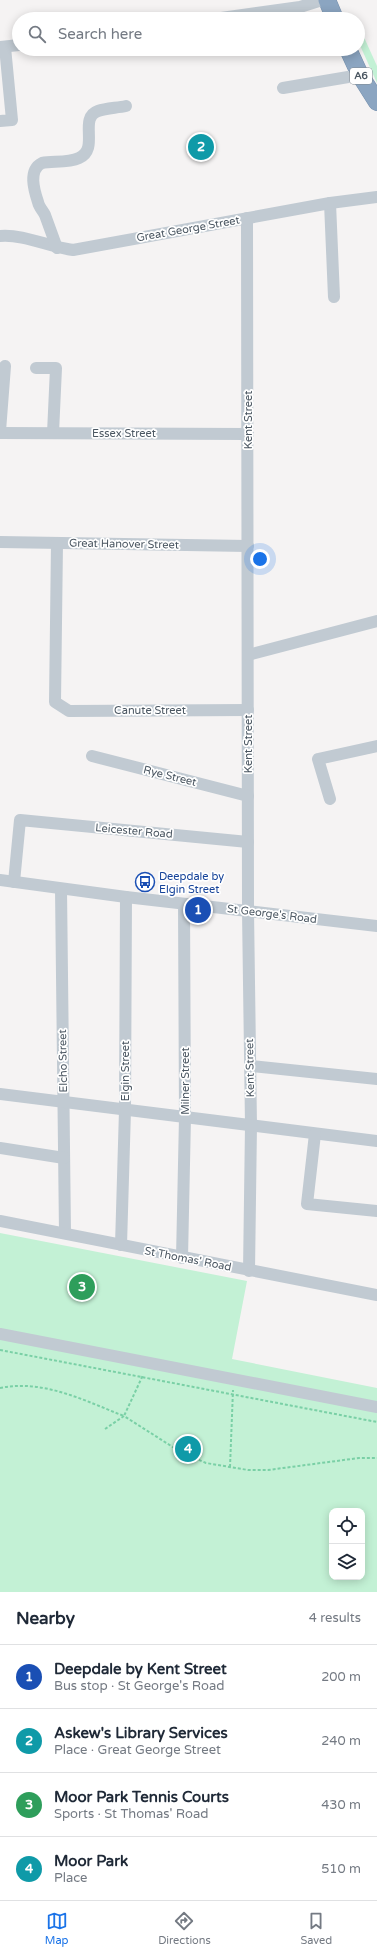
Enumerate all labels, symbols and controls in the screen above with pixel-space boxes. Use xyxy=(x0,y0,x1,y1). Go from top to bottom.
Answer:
search box xyxy=(12,12,365,56)
icon: search xyxy=(26,23,48,45)
text: Search here xyxy=(58,25,142,43)
road number: A6 xyxy=(350,68,372,84)
pin: 2 xyxy=(188,132,214,162)
street label: Great George Street xyxy=(135,214,241,244)
street label: Kent Street xyxy=(242,391,255,449)
street label: Essex Street xyxy=(92,427,156,440)
street label: Great Hanover Street xyxy=(69,537,179,551)
your location xyxy=(250,549,270,569)
street label: Canute Street xyxy=(114,704,186,717)
street label: Kent Street xyxy=(242,715,255,773)
street label: Rye Street xyxy=(142,763,198,789)
street label: Leicester Road xyxy=(95,821,173,841)
place label: Deepdale by Elgin Street xyxy=(159,870,224,896)
bus stop icon: Deepdale by Elgin Street xyxy=(134,871,156,893)
pin: 1 xyxy=(185,895,211,925)
street label: St George's Road xyxy=(226,902,318,926)
street label: Elcho Street xyxy=(56,1029,70,1093)
street label: Kent Street xyxy=(243,1039,257,1097)
street label: Elgin Street xyxy=(119,1041,132,1101)
street label: Milner Street xyxy=(179,1047,192,1115)
street label: St Thomas' Road xyxy=(144,1244,233,1274)
pin: 3 xyxy=(69,1272,95,1302)
pin: 4 xyxy=(175,1434,201,1464)
map controls xyxy=(329,1508,365,1580)
button: locate xyxy=(329,1508,365,1544)
button: layers xyxy=(329,1544,365,1580)
text: Nearby xyxy=(16,1608,75,1629)
text: 4 results xyxy=(309,1610,361,1626)
text: Deepdale by Kent Street xyxy=(54,1660,227,1678)
text: 1 xyxy=(25,1669,33,1685)
text: 200 m xyxy=(321,1669,361,1685)
text: Bus stop · St George's Road xyxy=(54,1678,224,1694)
text: Askew's Library Services xyxy=(54,1724,228,1742)
text: 2 xyxy=(25,1733,33,1749)
text: 240 m xyxy=(321,1733,361,1749)
text: Place · Great George Street xyxy=(54,1742,221,1758)
text: Moor Park Tennis Courts xyxy=(54,1788,229,1806)
text: 3 xyxy=(25,1797,33,1813)
text: 430 m xyxy=(321,1797,361,1813)
text: Sports · St Thomas' Road xyxy=(54,1806,208,1822)
text: Moor Park xyxy=(54,1852,128,1870)
text: 4 xyxy=(25,1861,33,1877)
text: 510 m xyxy=(321,1861,361,1877)
text: Place xyxy=(54,1870,87,1886)
tab: Map xyxy=(45,1910,69,1947)
tab: Directions xyxy=(158,1910,211,1947)
tab: Saved xyxy=(300,1910,332,1947)

